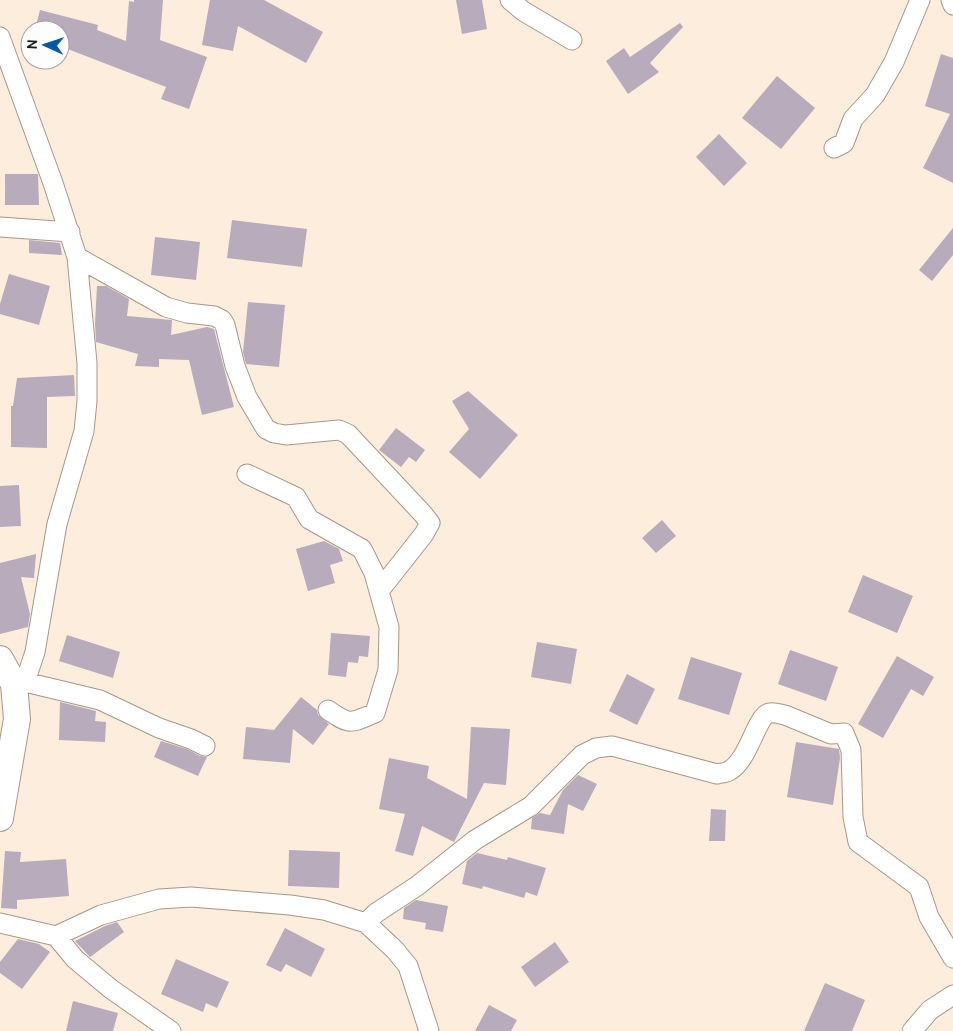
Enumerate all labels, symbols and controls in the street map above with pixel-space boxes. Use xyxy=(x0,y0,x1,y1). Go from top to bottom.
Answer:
north arrow xyxy=(20,20,70,70)
text: N xyxy=(23,39,41,50)

